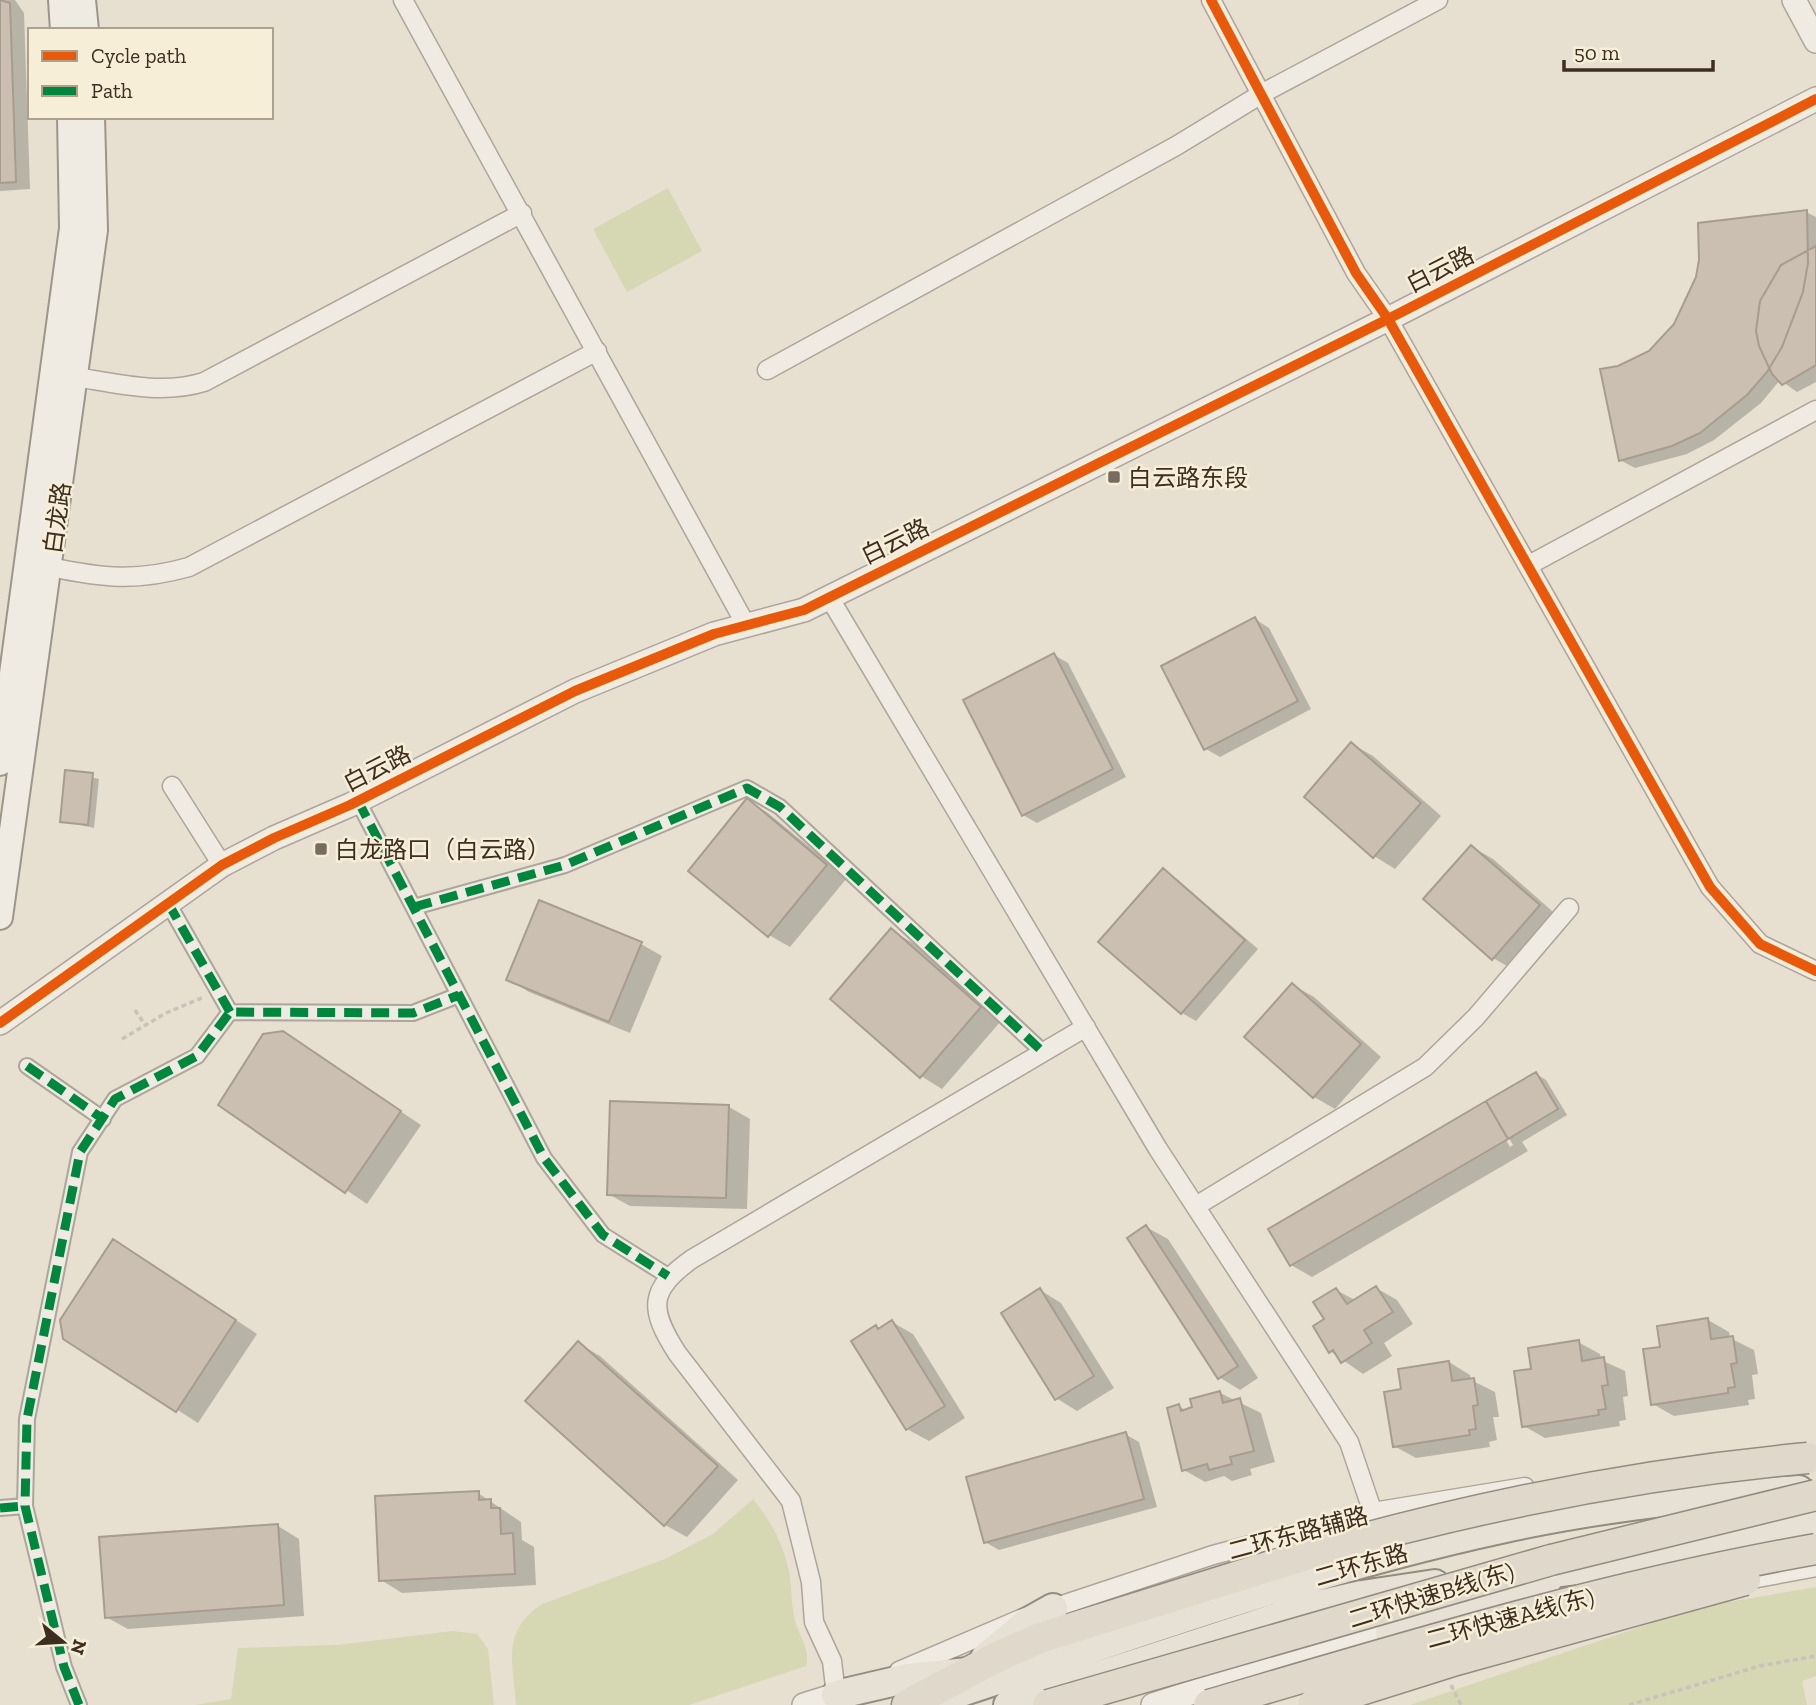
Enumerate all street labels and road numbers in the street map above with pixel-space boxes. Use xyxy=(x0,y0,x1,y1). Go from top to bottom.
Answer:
street label: 白云路 xyxy=(1401,240,1479,298)
street label: 白龙路 xyxy=(38,480,76,556)
street label: 白云路 xyxy=(856,512,934,570)
street label: 白云路 xyxy=(338,739,416,797)
street label: 二环东路辅路 xyxy=(1225,1500,1371,1566)
street label: 二环东路 xyxy=(1311,1538,1411,1592)
street label: 二环快速B线(东) xyxy=(1345,1556,1517,1634)
street label: 二环快速A线(东) xyxy=(1423,1582,1597,1654)

